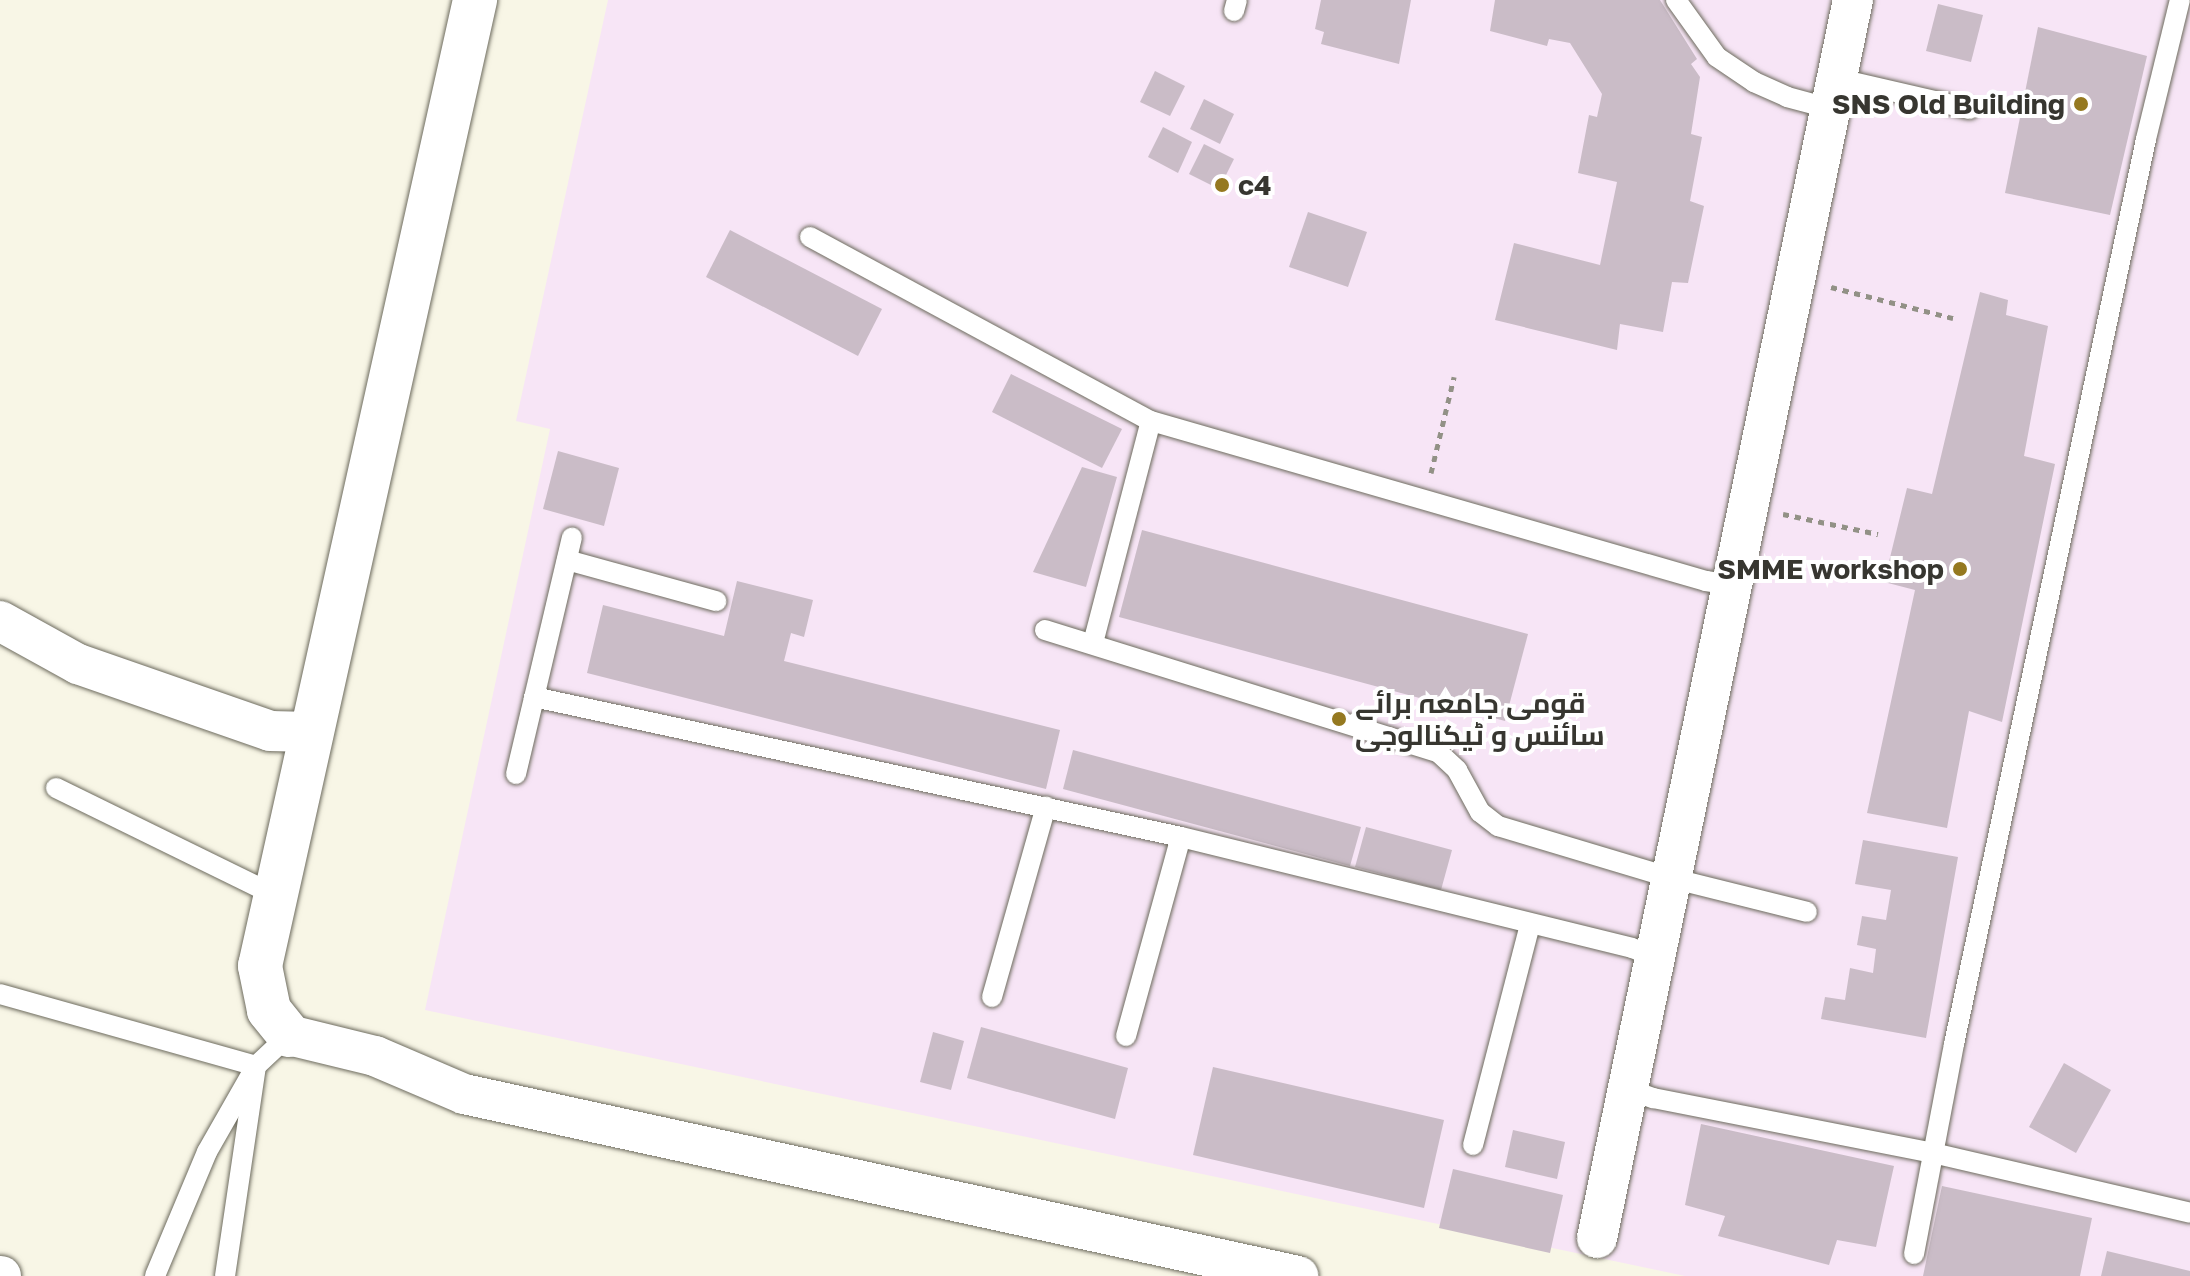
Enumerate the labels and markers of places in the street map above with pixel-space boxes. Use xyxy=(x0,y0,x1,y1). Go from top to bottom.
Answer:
place label: SNS Old Building xyxy=(1832,87,2065,121)
marker: SNS Old Building xyxy=(2072,95,2090,113)
place label: c4 xyxy=(1238,168,1272,202)
marker: c4 xyxy=(1213,176,1231,194)
place label: SMME workshop xyxy=(1717,552,1944,586)
marker: SMME workshop xyxy=(1951,560,1969,578)
place label: قومی جامعہ برائے سائنس و ٹیکنالوجی xyxy=(1355,686,1605,752)
marker: قومی جامعہ برائے سائنس و ٹیکنالوجی xyxy=(1330,710,1348,728)

